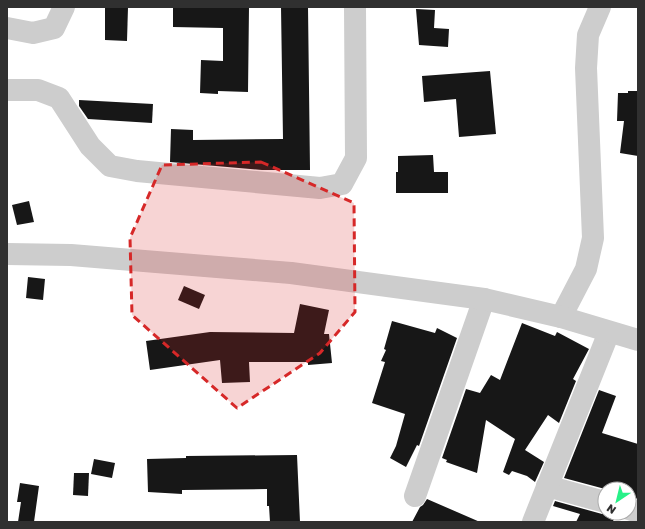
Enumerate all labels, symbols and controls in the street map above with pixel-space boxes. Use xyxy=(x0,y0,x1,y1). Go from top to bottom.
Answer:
north arrow xyxy=(597,481,637,521)
text: N xyxy=(604,502,618,517)

